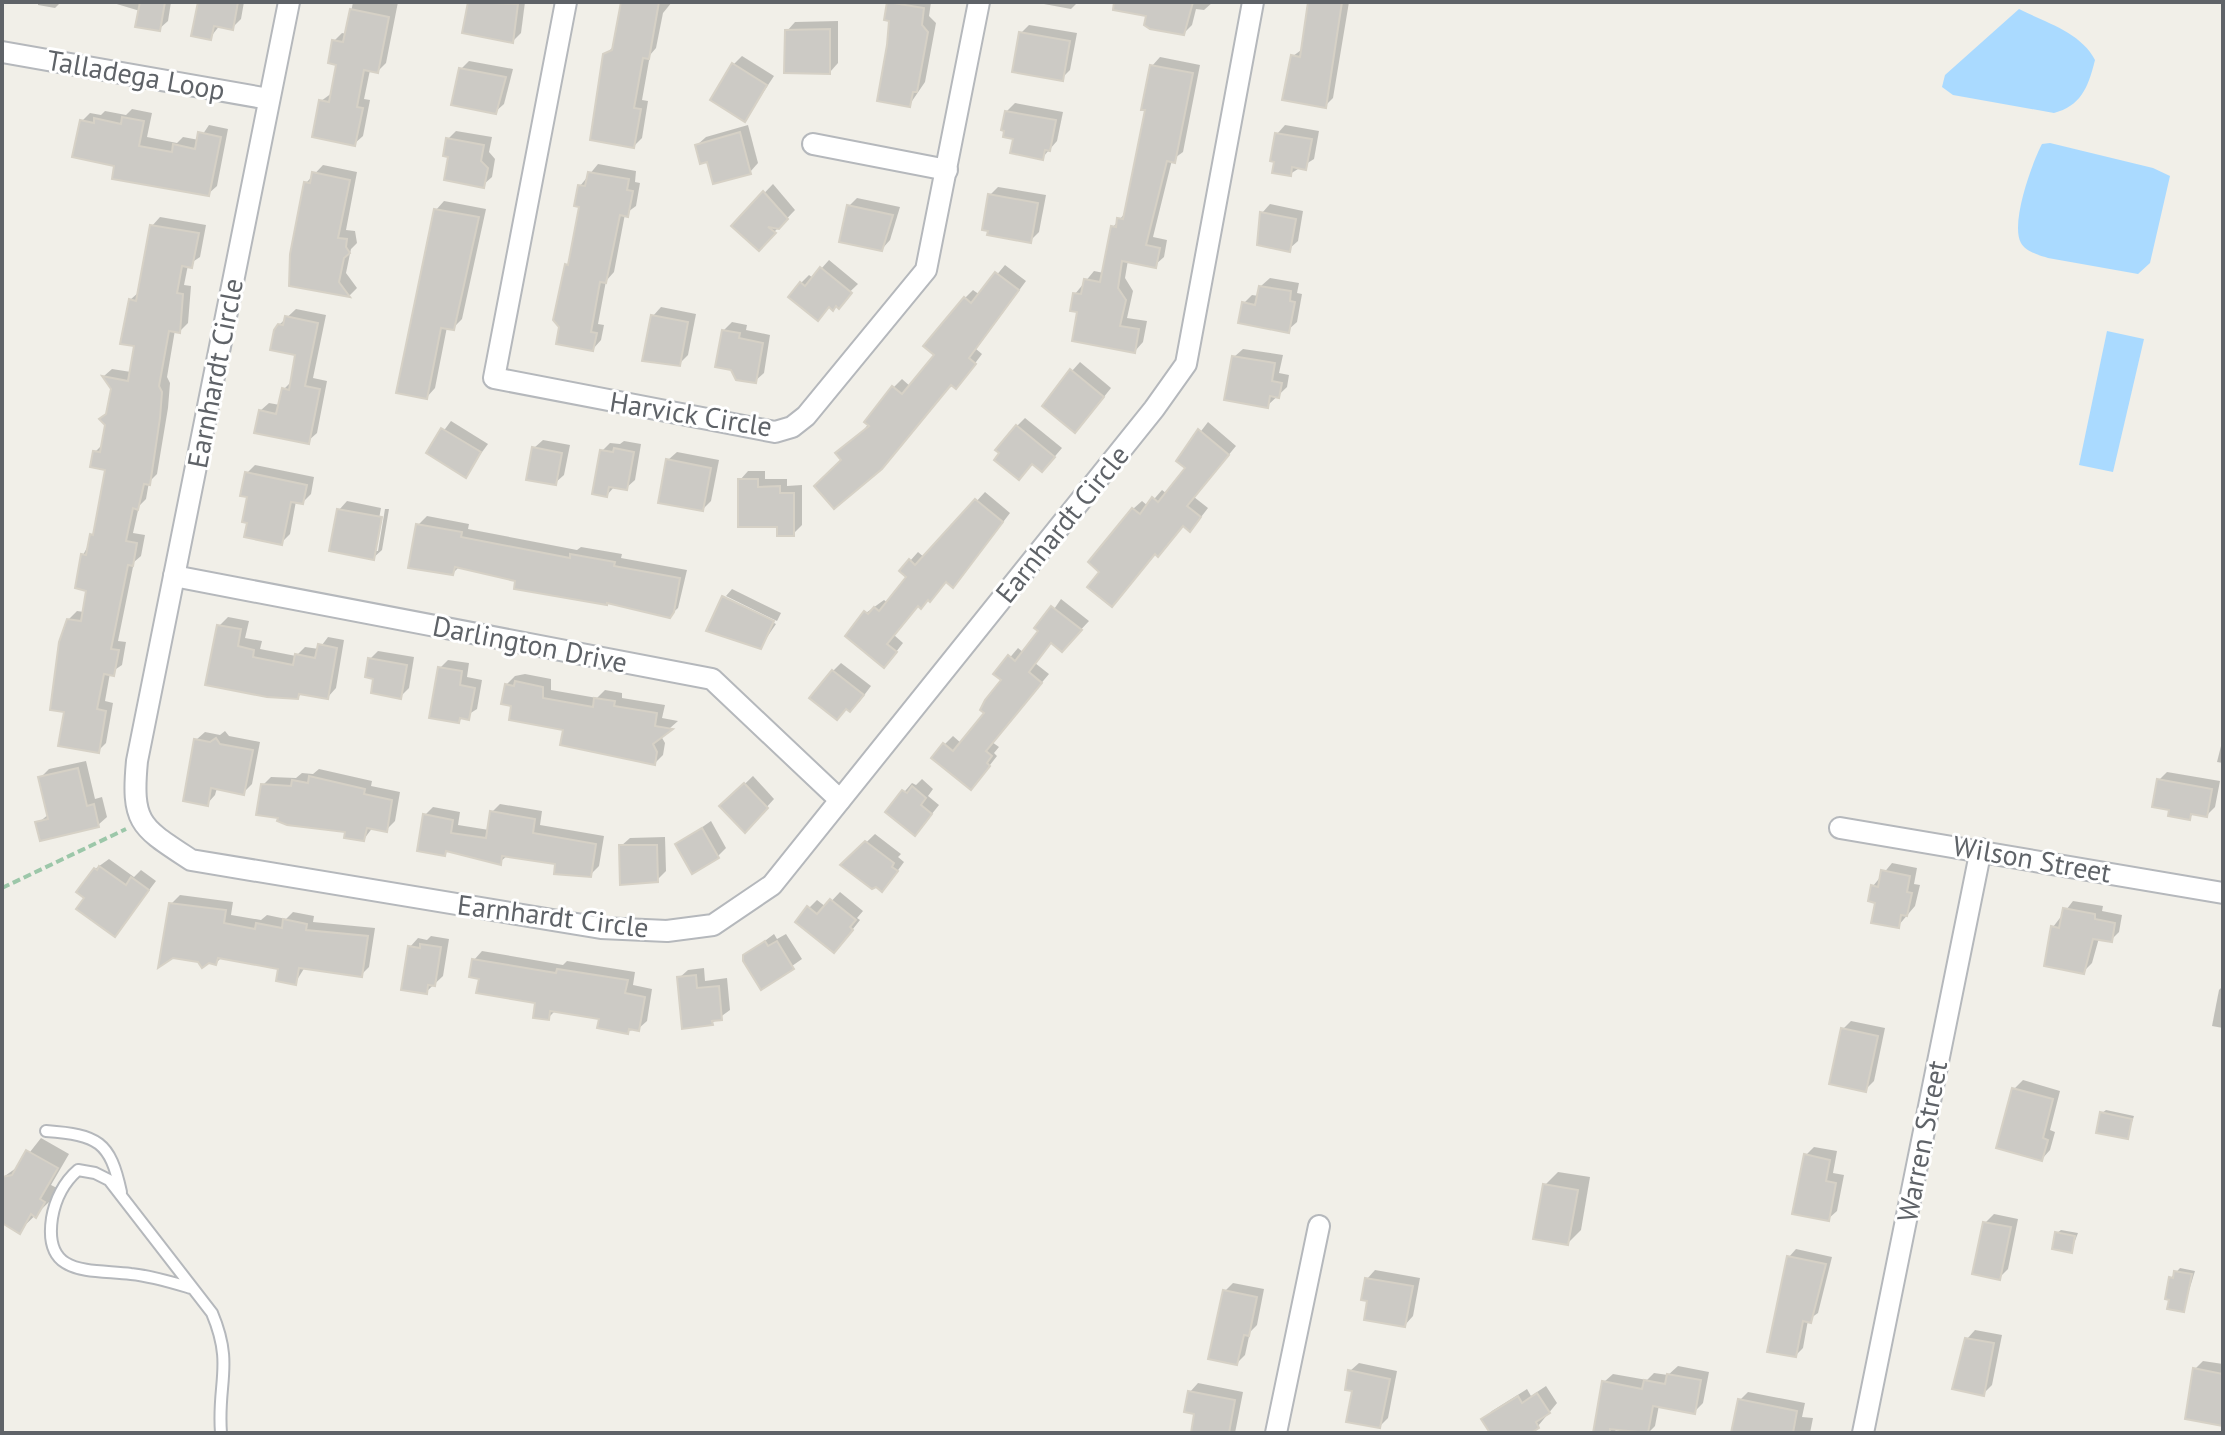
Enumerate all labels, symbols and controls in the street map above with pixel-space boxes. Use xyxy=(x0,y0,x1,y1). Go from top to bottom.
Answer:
street label: Talladega Loop xyxy=(44,41,228,108)
street label: Earnhardt Circle xyxy=(178,275,251,471)
street label: Harvick Circle xyxy=(607,382,775,445)
street label: Earnhardt Circle xyxy=(987,437,1137,610)
street label: Darlington Drive xyxy=(430,607,631,681)
street label: Wilson Street xyxy=(1950,826,2115,891)
street label: Earnhardt Circle xyxy=(455,885,651,946)
street label: Warren Street xyxy=(1888,1057,1955,1225)

